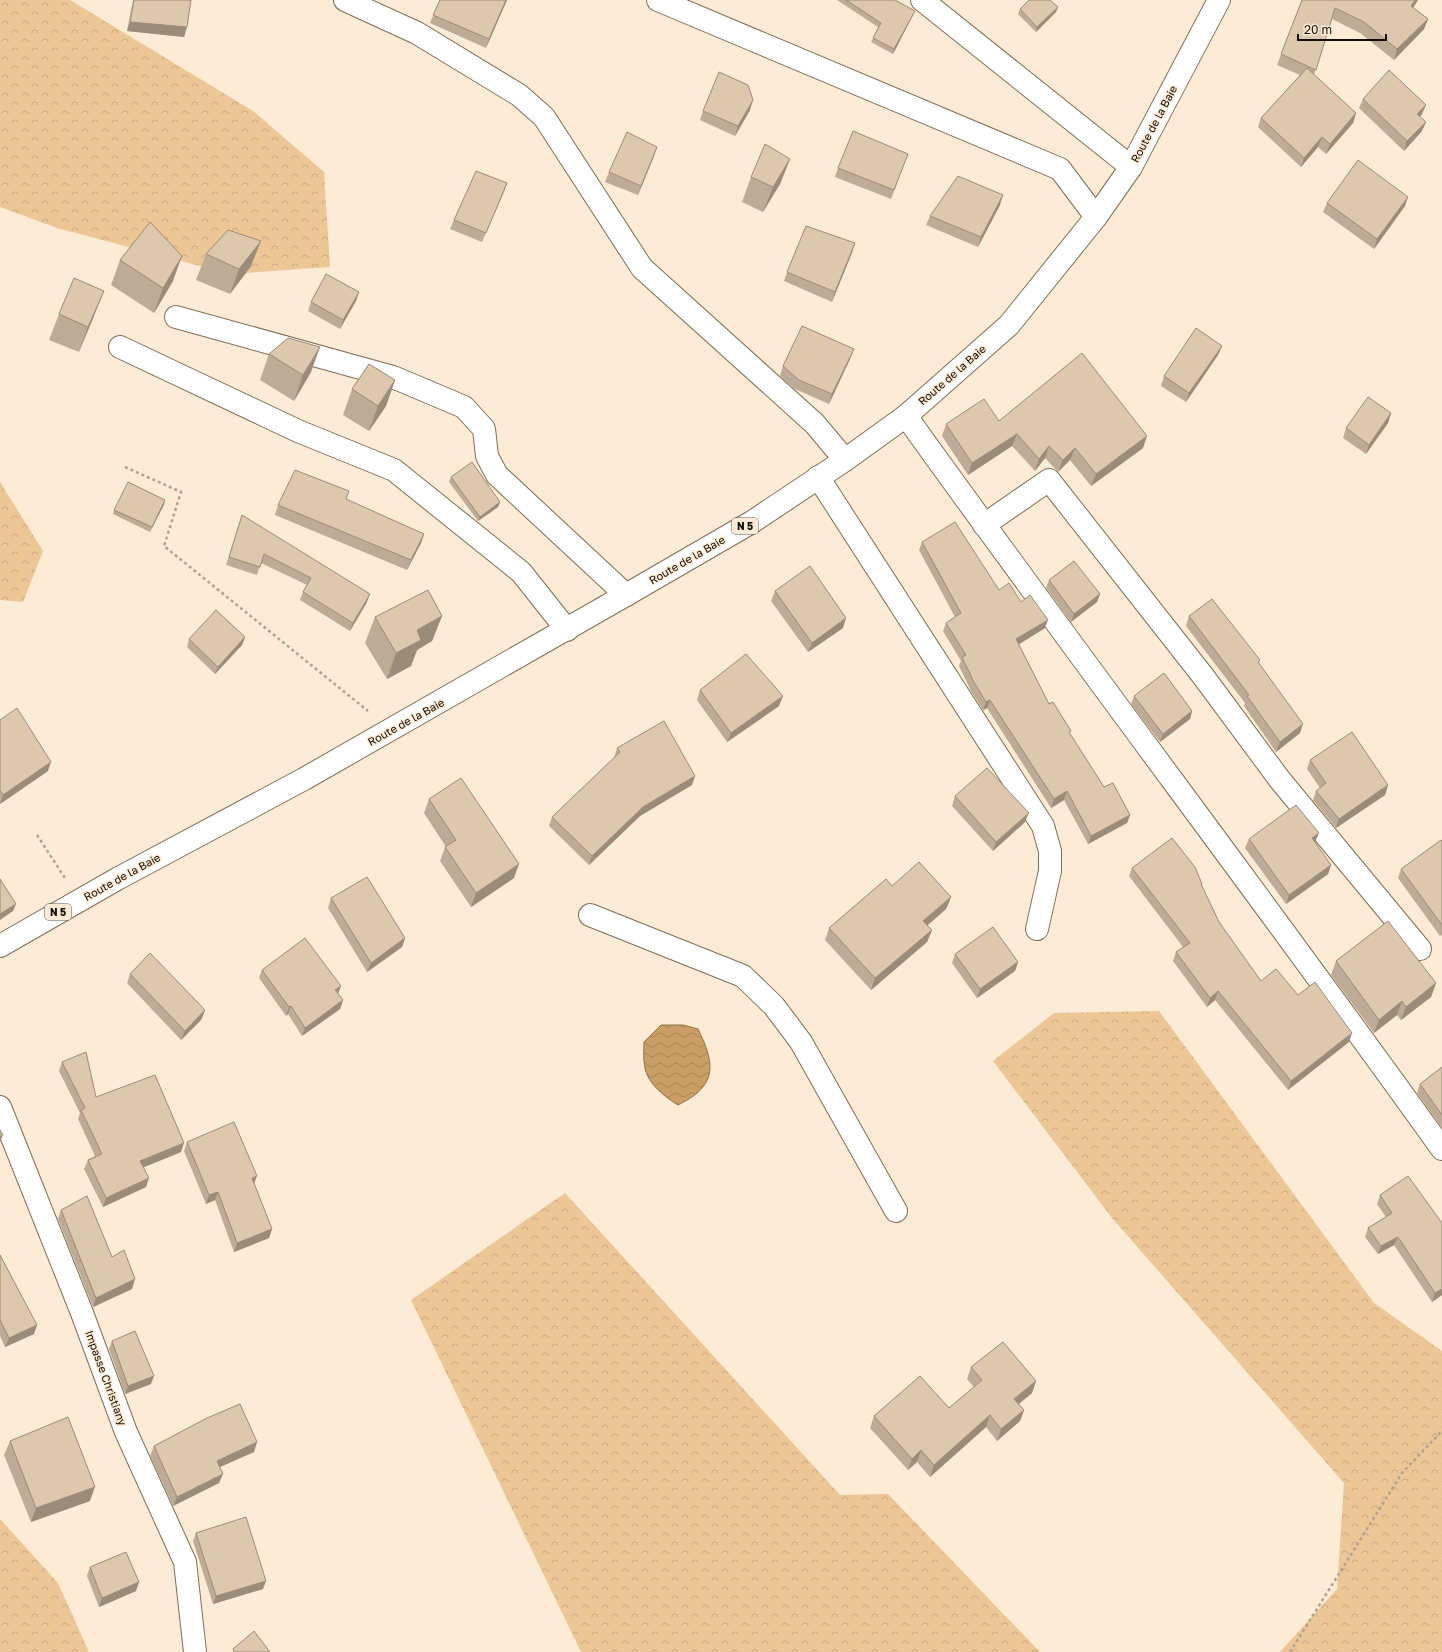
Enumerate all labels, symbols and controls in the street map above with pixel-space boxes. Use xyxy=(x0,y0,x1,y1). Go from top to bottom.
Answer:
scale bar xyxy=(1298,16,1386,42)
text: 20 m xyxy=(1304,22,1332,37)
street label: Route de la Baie xyxy=(1128,83,1179,165)
street label: Route de la Baie xyxy=(915,342,988,408)
road number: N 5 xyxy=(732,518,758,534)
street label: Route de la Baie xyxy=(646,533,727,587)
street label: Route de la Baie xyxy=(365,695,446,748)
street label: Route de la Baie xyxy=(81,850,162,903)
road number: N 5 xyxy=(45,904,71,920)
street label: Impasse Christiany xyxy=(83,1328,130,1427)

